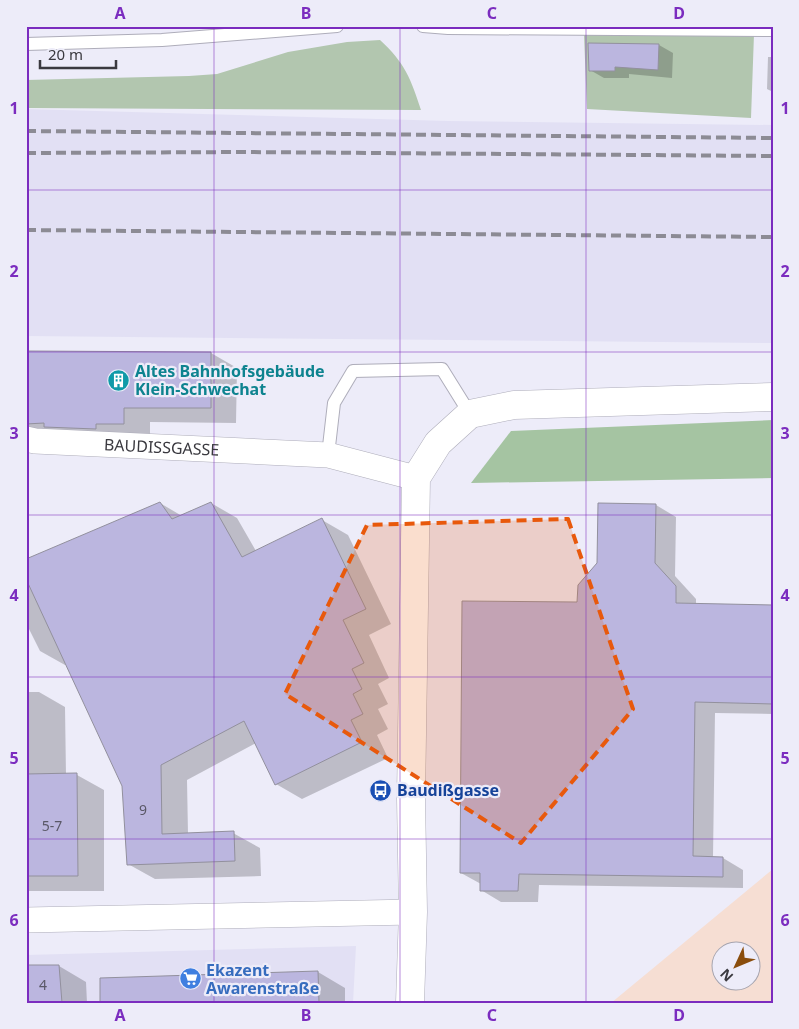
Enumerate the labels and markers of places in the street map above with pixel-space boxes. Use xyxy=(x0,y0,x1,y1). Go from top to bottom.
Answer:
place label: Altes Bahnhofsgebäude Klein-Schwechat xyxy=(135,360,325,400)
building icon: Altes Bahnhofsgebäude Klein-Schwechat xyxy=(107,368,131,392)
bus stop icon: Baudißgasse xyxy=(369,778,393,802)
place label: Baudißgasse xyxy=(397,779,499,801)
place label: Ekazent Awarenstraße xyxy=(206,959,319,999)
supermarket icon: Ekazent Awarenstraße xyxy=(178,967,202,991)

